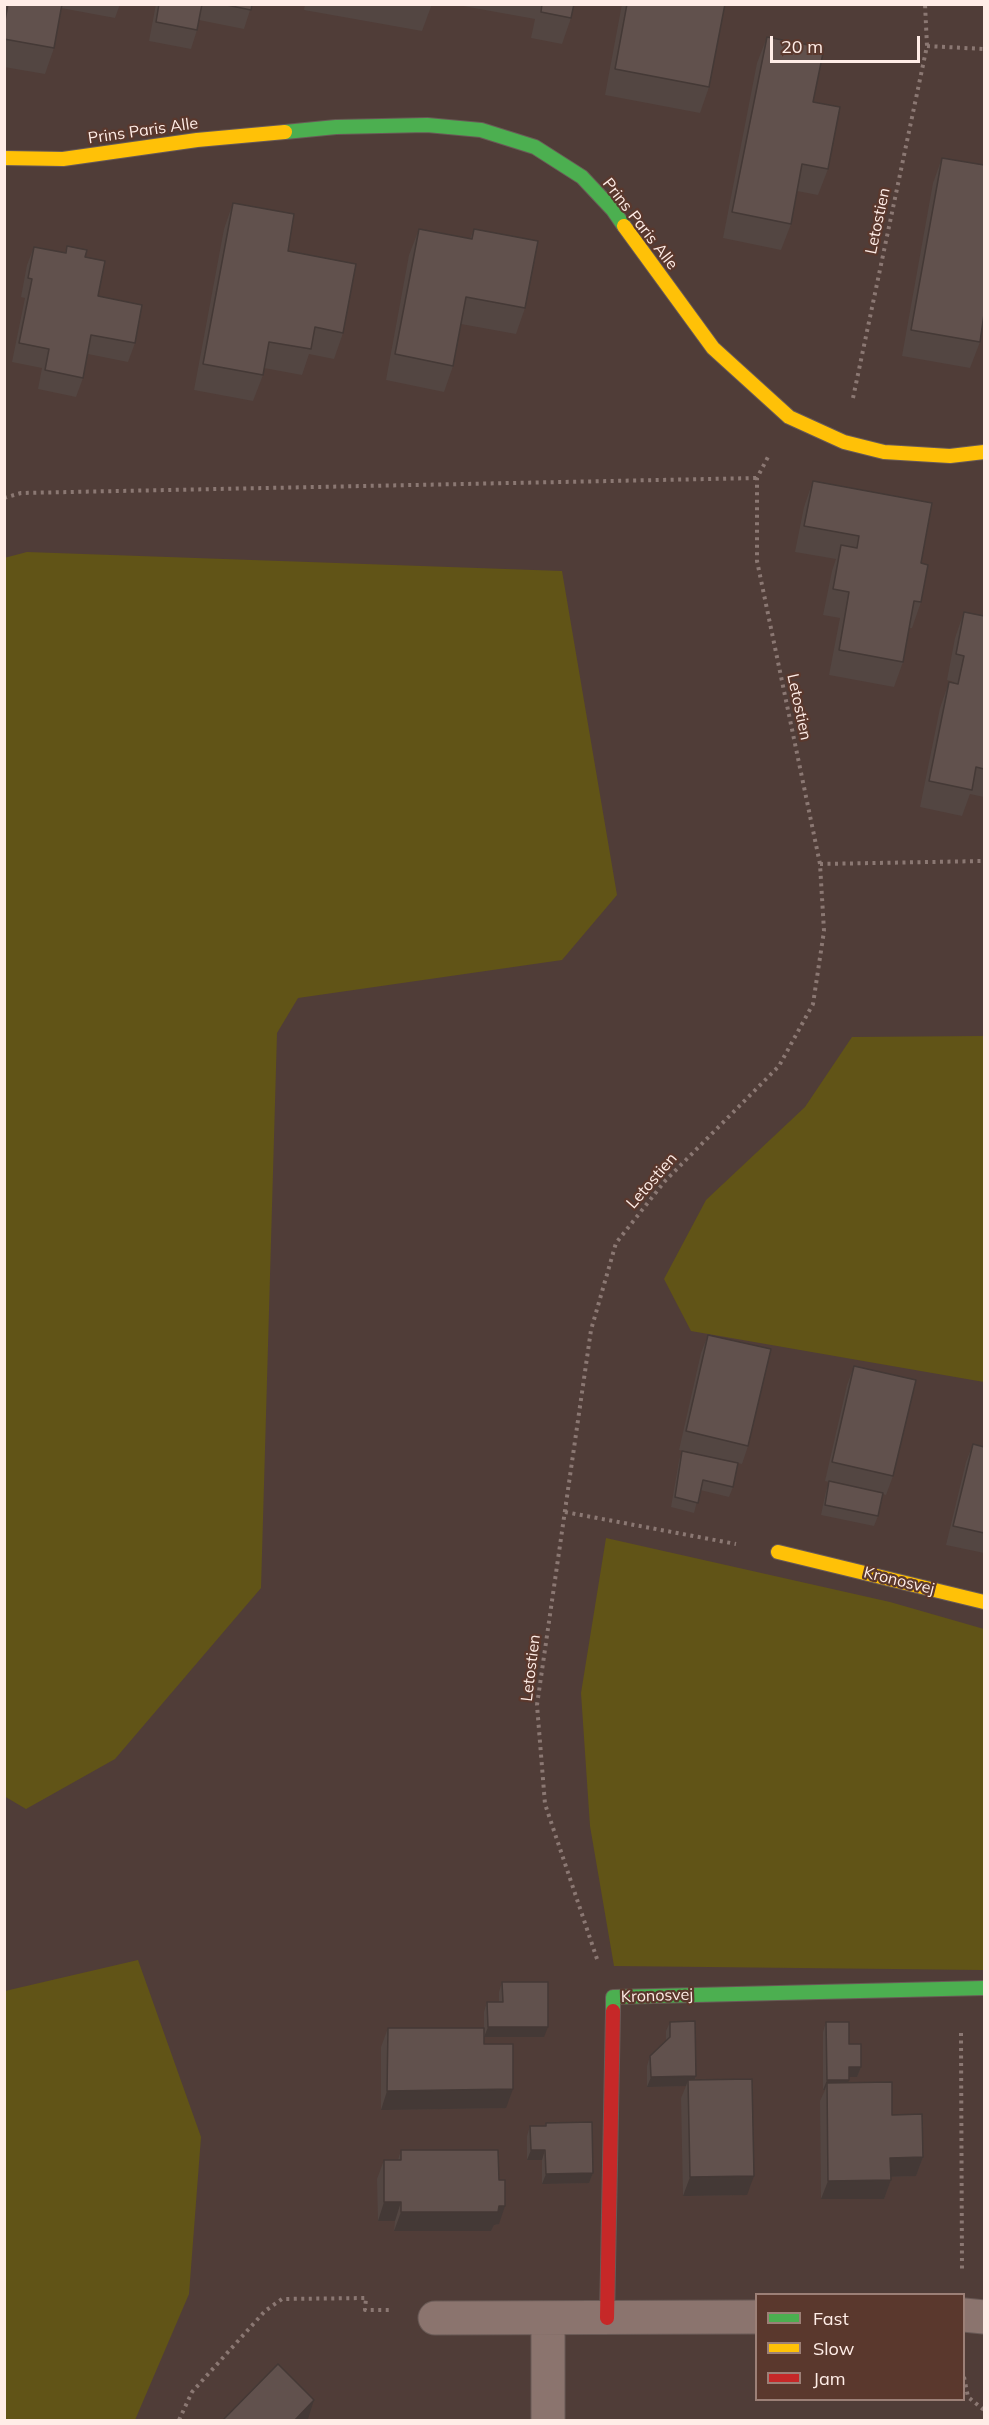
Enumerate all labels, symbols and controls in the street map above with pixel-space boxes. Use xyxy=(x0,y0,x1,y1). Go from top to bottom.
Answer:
scale bar xyxy=(773,24,923,62)
text: 20 m xyxy=(781,35,823,58)
street label: Prins Paris Alle xyxy=(87,114,199,148)
street label: Prins Paris Alle xyxy=(598,174,682,274)
street label: Letostien xyxy=(862,186,894,256)
street label: Letostien xyxy=(783,672,815,742)
street label: Letostien xyxy=(623,1149,681,1213)
street label: Kronosvej xyxy=(862,1563,936,1599)
street label: Letostien xyxy=(517,1633,545,1703)
street label: Kronosvej xyxy=(621,1985,693,2007)
legend xyxy=(755,2293,965,2401)
text: Fast xyxy=(813,2307,849,2330)
text: Slow xyxy=(813,2337,854,2360)
text: Jam xyxy=(813,2367,846,2390)

